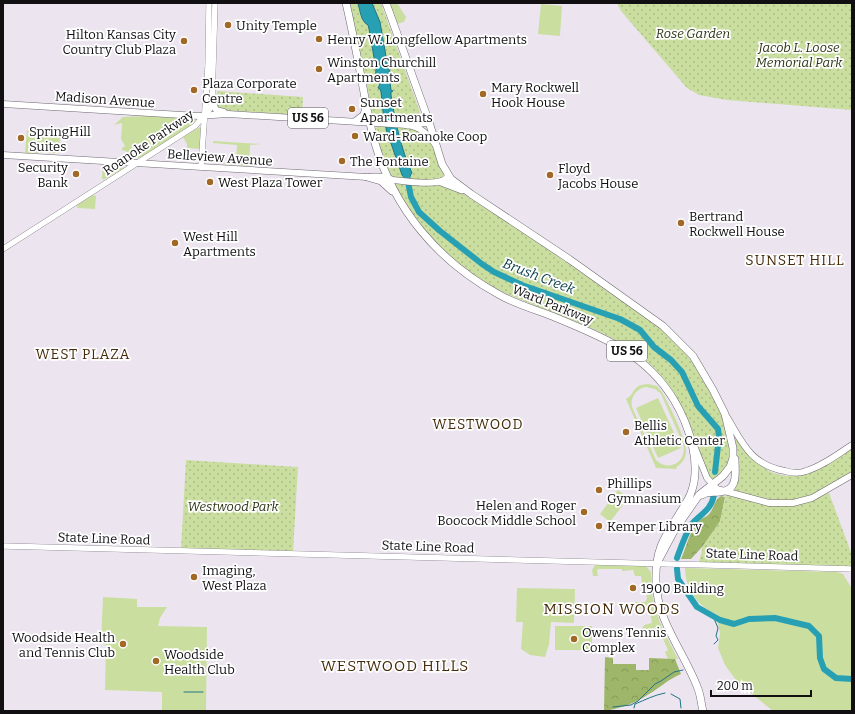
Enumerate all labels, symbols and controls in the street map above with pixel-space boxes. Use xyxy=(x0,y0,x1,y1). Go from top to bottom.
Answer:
place label: Unity Temple xyxy=(236,18,317,33)
marker: Unity Temple xyxy=(223,20,233,30)
park label: Rose Garden xyxy=(656,26,730,41)
place label: Hilton Kansas City Country Club Plaza xyxy=(63,27,176,57)
place label: Henry W. Longfellow Apartments xyxy=(327,32,527,47)
marker: Henry W. Longfellow Apartments xyxy=(314,34,324,44)
marker: Hilton Kansas City Country Club Plaza xyxy=(179,36,189,46)
park label: Jacob L. Loose Memorial Park xyxy=(756,40,843,70)
place label: Winston Churchill Apartments xyxy=(327,55,437,85)
marker: Winston Churchill Apartments xyxy=(314,64,324,74)
place label: Plaza Corporate Centre xyxy=(202,76,297,106)
place label: Mary Rockwell Hook House xyxy=(491,80,579,110)
marker: Plaza Corporate Centre xyxy=(189,85,199,95)
street label: Madison Avenue xyxy=(54,89,156,110)
marker: Mary Rockwell Hook House xyxy=(478,89,488,99)
place label: Sunset Apartments xyxy=(360,95,433,125)
marker: Sunset Apartments xyxy=(347,104,357,114)
street label: Roanoke Parkway xyxy=(100,106,197,178)
road number: US 56 xyxy=(288,108,328,128)
place label: SpringHill Suites xyxy=(29,124,91,154)
place label: Ward-Roanoke Coop xyxy=(363,129,488,144)
marker: Ward-Roanoke Coop xyxy=(350,131,360,141)
marker: SpringHill Suites xyxy=(16,133,26,143)
street label: Belleview Avenue xyxy=(167,146,273,169)
place label: The Fontaine xyxy=(350,154,429,169)
marker: The Fontaine xyxy=(337,156,347,166)
place label: Security Bank xyxy=(18,160,69,190)
place label: Floyd Jacobs House xyxy=(557,161,638,191)
marker: Security Bank xyxy=(71,169,81,179)
marker: Floyd Jacobs House xyxy=(545,170,555,180)
place label: West Plaza Tower xyxy=(218,175,323,190)
marker: West Plaza Tower xyxy=(205,177,215,187)
place label: Bertrand Rockwell House xyxy=(689,209,785,239)
marker: Bertrand Rockwell House xyxy=(676,218,686,228)
place label: West Hill Apartments xyxy=(183,229,256,259)
marker: West Hill Apartments xyxy=(170,238,180,248)
district label: SUNSET HILL xyxy=(745,252,845,269)
water label: Brush Creek xyxy=(500,255,578,298)
street label: Ward Parkway xyxy=(510,281,596,328)
road number: US 56 xyxy=(607,341,647,361)
district label: WEST PLAZA xyxy=(35,346,131,363)
district label: WESTWOOD xyxy=(432,416,524,433)
place label: Bellis Athletic Center xyxy=(634,418,725,448)
marker: Bellis Athletic Center xyxy=(621,427,631,437)
place label: Phillips Gymnasium xyxy=(607,476,682,506)
marker: Phillips Gymnasium xyxy=(594,485,604,495)
place label: Helen and Roger Boocock Middle School xyxy=(437,498,576,528)
park label: Westwood Park xyxy=(187,499,280,514)
marker: Helen and Roger Boocock Middle School xyxy=(579,507,589,517)
place label: Kemper Library xyxy=(607,519,702,534)
marker: Kemper Library xyxy=(594,521,604,531)
street label: State Line Road xyxy=(57,529,151,548)
street label: State Line Road xyxy=(381,537,475,556)
street label: State Line Road xyxy=(705,545,799,564)
place label: Imaging, West Plaza xyxy=(202,563,267,593)
marker: Imaging, West Plaza xyxy=(189,572,199,582)
place label: 1900 Building xyxy=(641,581,724,596)
marker: 1900 Building xyxy=(628,583,638,593)
district label: MISSION WOODS xyxy=(543,600,681,618)
place label: Owens Tennis Complex xyxy=(582,625,666,655)
place label: Woodside Health and Tennis Club xyxy=(12,630,115,660)
marker: Owens Tennis Complex xyxy=(569,634,579,644)
marker: Woodside Health and Tennis Club xyxy=(118,639,128,649)
place label: Woodside Health Club xyxy=(164,647,235,677)
marker: Woodside Health Club xyxy=(151,656,161,666)
district label: WESTWOOD HILLS xyxy=(321,657,469,675)
scale bar xyxy=(711,672,811,698)
text: 200 m xyxy=(717,679,753,693)

